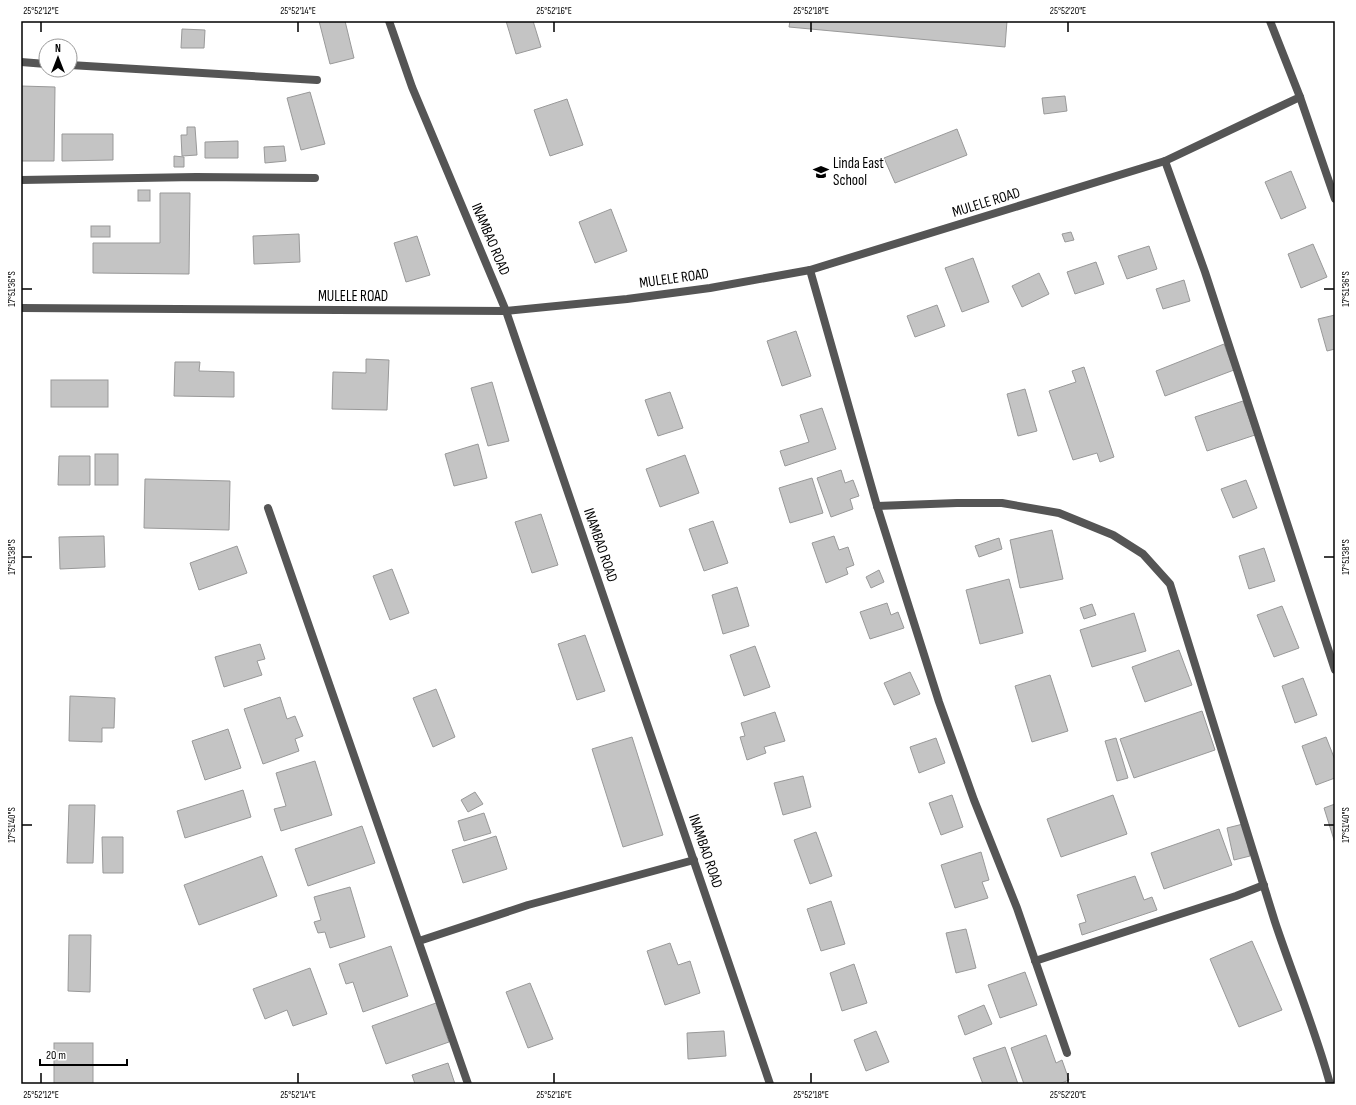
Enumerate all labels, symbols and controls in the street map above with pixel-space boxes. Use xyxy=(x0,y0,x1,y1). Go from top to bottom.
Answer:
text: 25°52'12"E xyxy=(23,5,59,17)
text: 25°52'14"E xyxy=(280,5,316,17)
text: 25°52'16"E xyxy=(536,5,572,17)
text: 25°52'18"E xyxy=(793,5,829,17)
text: 25°52'20"E xyxy=(1050,5,1086,17)
north arrow xyxy=(38,38,78,78)
text: N xyxy=(55,42,61,55)
place label: Linda East School xyxy=(833,154,884,190)
school or university icon: Linda East School xyxy=(812,163,830,181)
street label: MULELE ROAD xyxy=(950,183,1022,222)
street label: INAMBAO ROAD xyxy=(467,200,514,278)
street label: MULELE ROAD xyxy=(638,264,710,293)
text: 17°51'36"S xyxy=(6,271,18,307)
text: 17°51'36"S xyxy=(1340,271,1352,307)
street label: MULELE ROAD xyxy=(318,287,388,306)
street label: INAMBAO ROAD xyxy=(579,506,622,585)
text: 17°51'38"S xyxy=(6,539,18,575)
text: 17°51'38"S xyxy=(1340,539,1352,575)
text: 17°51'40"S xyxy=(6,807,18,843)
text: 17°51'40"S xyxy=(1340,807,1352,843)
street label: INAMBAO ROAD xyxy=(684,812,727,891)
scale bar xyxy=(40,1041,127,1067)
text: 20 m xyxy=(46,1048,66,1063)
text: 25°52'12"E xyxy=(23,1089,59,1101)
text: 25°52'14"E xyxy=(280,1089,316,1101)
text: 25°52'16"E xyxy=(536,1089,572,1101)
text: 25°52'18"E xyxy=(793,1089,829,1101)
text: 25°52'20"E xyxy=(1050,1089,1086,1101)

